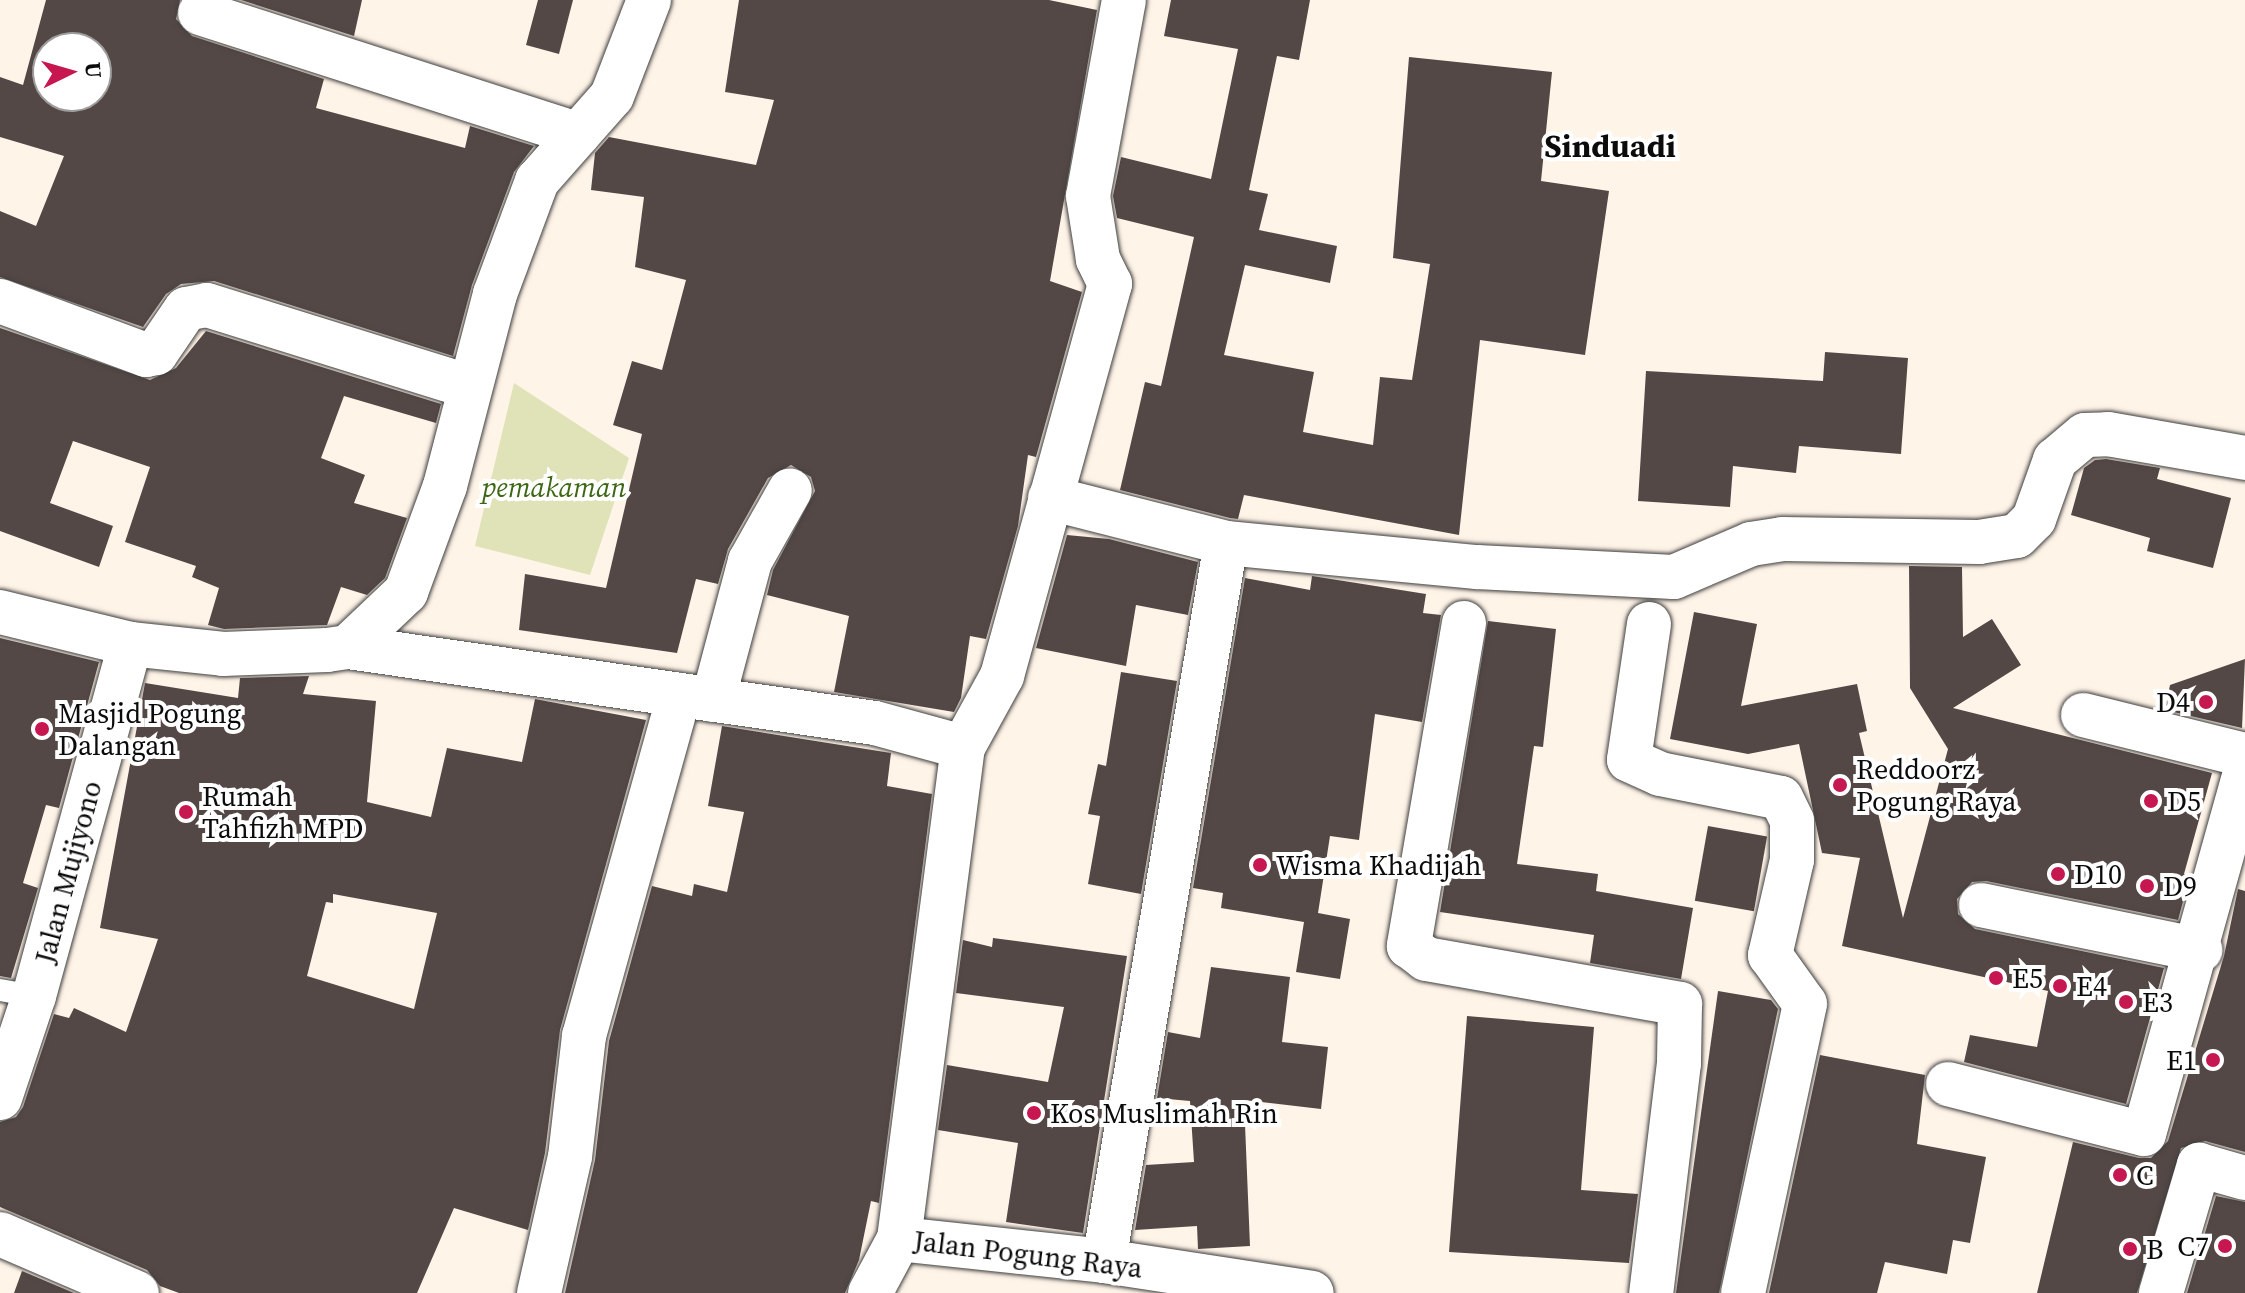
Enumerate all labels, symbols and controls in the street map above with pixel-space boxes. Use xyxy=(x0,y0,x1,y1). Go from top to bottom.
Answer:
north arrow xyxy=(32,32,112,112)
text: U xyxy=(78,61,110,79)
district label: Sinduadi xyxy=(1544,127,1676,165)
park label: pemakaman xyxy=(482,470,626,504)
place label: D4 xyxy=(2156,685,2190,719)
marker: D4 xyxy=(2197,693,2215,711)
place label: Masjid Pogung Dalangan xyxy=(58,696,241,762)
marker: Masjid Pogung Dalangan xyxy=(33,720,51,738)
place label: Reddoorz Pogung Raya xyxy=(1856,752,2016,818)
marker: Reddoorz Pogung Raya xyxy=(1831,776,1849,794)
street label: Jalan Mujiyono xyxy=(27,777,109,967)
place label: Rumah Tahfizh MPD xyxy=(202,779,363,845)
place label: D5 xyxy=(2167,784,2201,818)
marker: D5 xyxy=(2142,792,2160,810)
marker: Rumah Tahfizh MPD xyxy=(177,803,195,821)
place label: Wisma Khadijah xyxy=(1276,848,1482,882)
marker: Wisma Khadijah xyxy=(1251,856,1269,874)
place label: D10 xyxy=(2074,857,2122,891)
marker: D10 xyxy=(2049,865,2067,883)
place label: D9 xyxy=(2163,869,2197,903)
marker: D9 xyxy=(2138,877,2156,895)
place label: E5 xyxy=(2012,961,2043,995)
marker: E5 xyxy=(1987,969,2005,987)
place label: E4 xyxy=(2076,969,2107,1003)
marker: E4 xyxy=(2051,977,2069,995)
place label: E3 xyxy=(2142,985,2173,1019)
marker: E3 xyxy=(2117,993,2135,1011)
place label: E1 xyxy=(2166,1043,2197,1077)
marker: E1 xyxy=(2204,1051,2222,1069)
place label: Kos Muslimah Rin xyxy=(1050,1096,1278,1130)
marker: Kos Muslimah Rin xyxy=(1025,1104,1043,1122)
place label: C xyxy=(2136,1158,2154,1192)
marker: C xyxy=(2111,1166,2129,1184)
street label: Jalan Pogung Raya xyxy=(912,1223,1144,1285)
place label: C7 xyxy=(2177,1229,2209,1263)
place label: B xyxy=(2146,1232,2164,1266)
marker: C7 xyxy=(2216,1237,2234,1255)
marker: B xyxy=(2121,1240,2139,1258)

